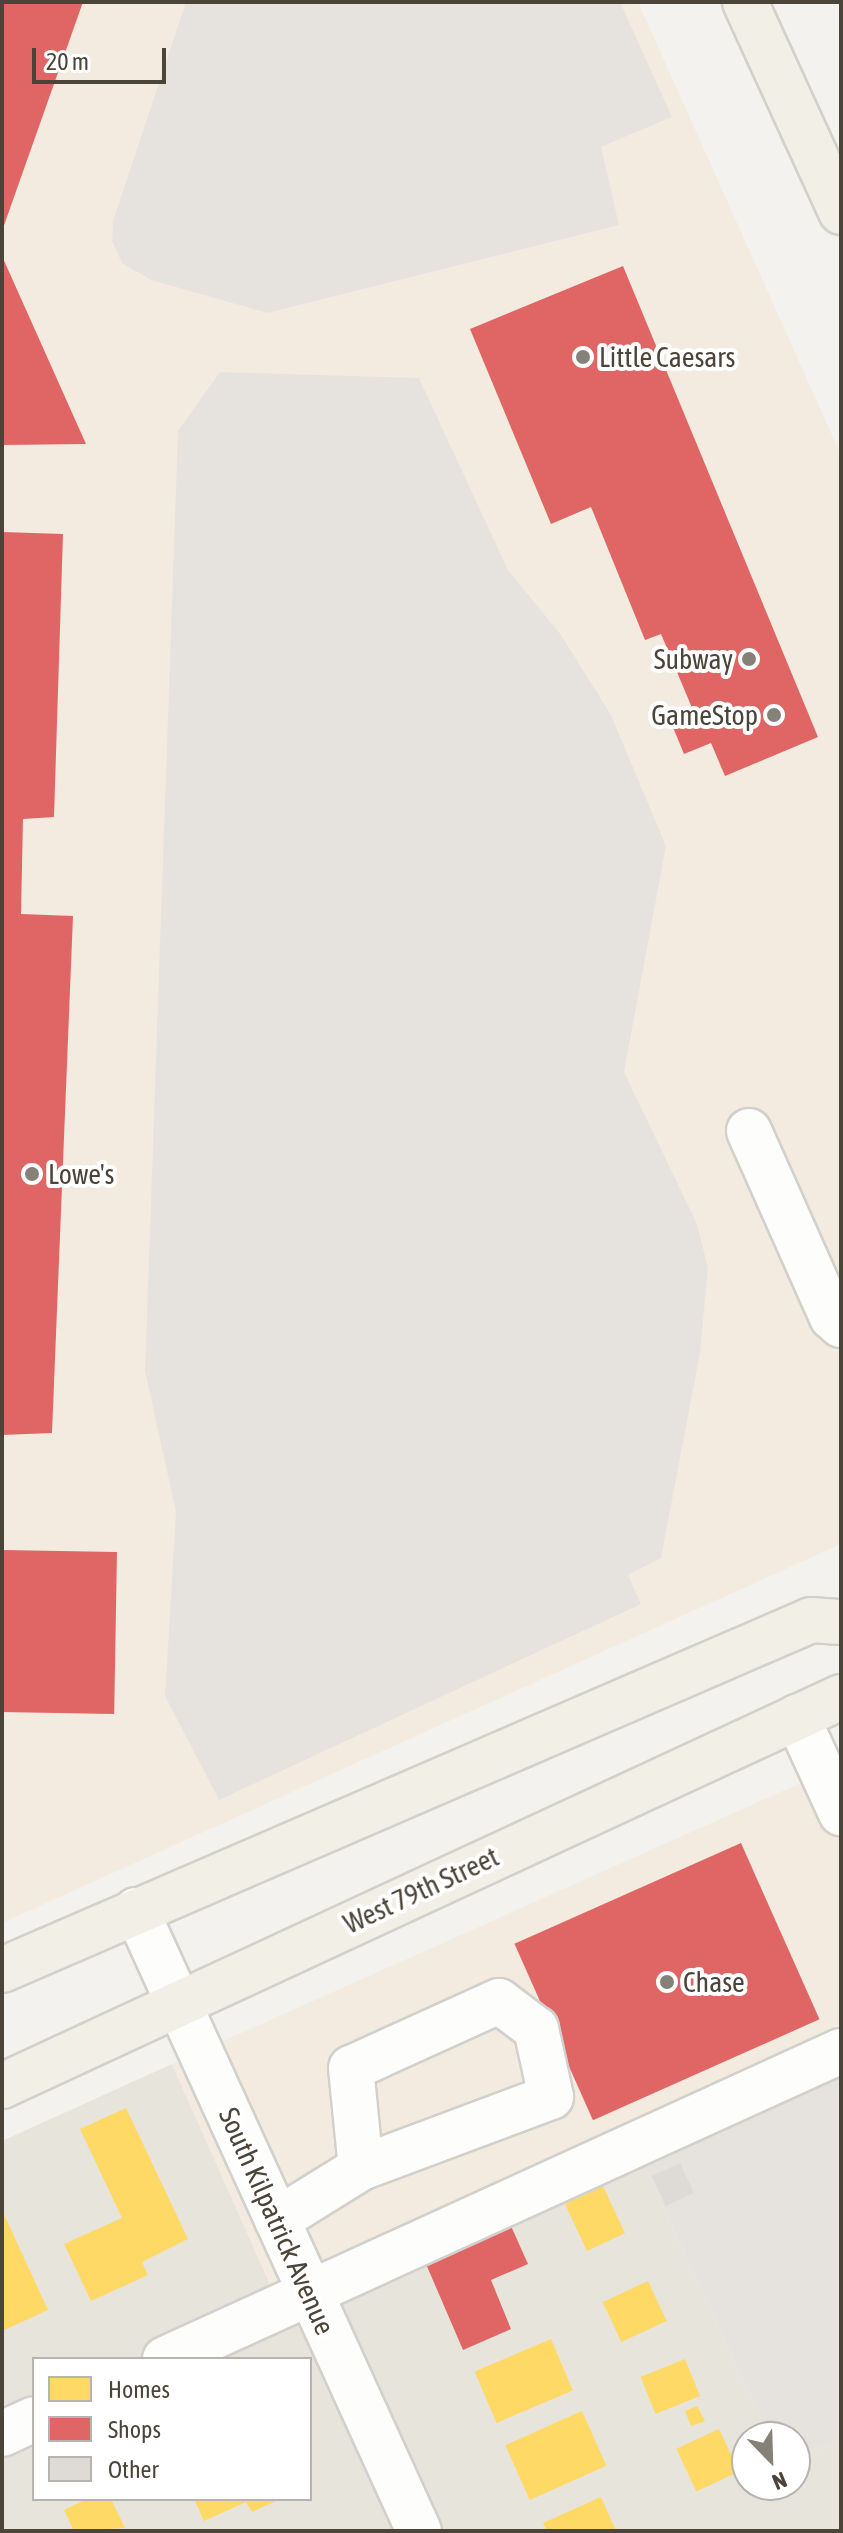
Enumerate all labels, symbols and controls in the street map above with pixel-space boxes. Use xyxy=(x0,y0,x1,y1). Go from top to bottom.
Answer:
scale bar xyxy=(36,32,170,82)
text: 20 m xyxy=(46,48,89,75)
place label: Little Caesars xyxy=(599,340,735,374)
marker: Little Caesars xyxy=(574,348,592,366)
place label: Subway xyxy=(654,642,733,676)
marker: Subway xyxy=(740,650,758,668)
place label: GameStop xyxy=(651,698,758,732)
marker: GameStop xyxy=(765,706,783,724)
place label: Lowe's xyxy=(48,1157,114,1191)
marker: Lowe's xyxy=(23,1165,41,1183)
street label: West 79th Street xyxy=(338,1839,504,1941)
place label: Chase xyxy=(683,1965,745,1999)
marker: Chase xyxy=(658,1973,676,1991)
street label: South Kilpatrick Avenue xyxy=(212,2102,342,2340)
legend xyxy=(32,2357,312,2501)
text: Homes xyxy=(108,2376,170,2403)
text: Shops xyxy=(108,2416,161,2443)
north arrow xyxy=(731,2421,811,2501)
text: Other xyxy=(108,2456,159,2483)
text: N xyxy=(769,2467,791,2496)

